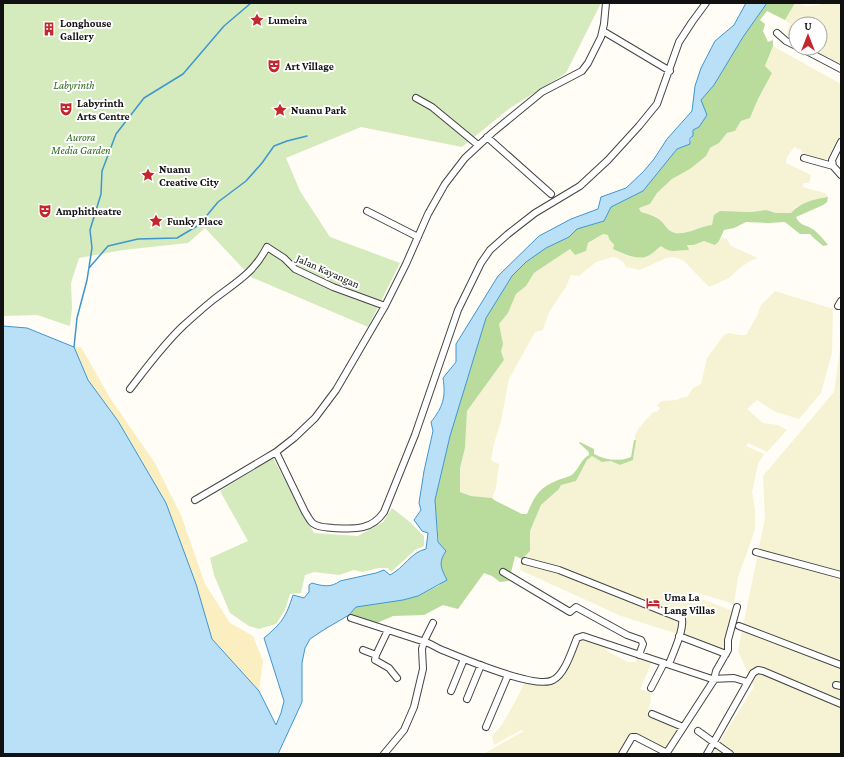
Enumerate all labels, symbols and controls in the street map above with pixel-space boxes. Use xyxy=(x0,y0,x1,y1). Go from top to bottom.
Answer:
place icon: Lumeira xyxy=(249,12,265,28)
place label: Lumeira xyxy=(268,14,308,26)
north arrow xyxy=(788,16,828,56)
place label: Longhouse Gallery xyxy=(60,17,111,42)
text: U xyxy=(804,20,812,32)
building icon: Longhouse Gallery xyxy=(41,21,57,37)
theatre icon: Art Village xyxy=(266,58,282,74)
place label: Art Village xyxy=(284,60,334,72)
park label: Labyrinth xyxy=(53,79,95,92)
place label: Labyrinth Arts Centre xyxy=(76,97,130,122)
theatre icon: Labyrinth Arts Centre xyxy=(58,101,74,117)
place icon: Nuanu Park xyxy=(272,102,288,118)
place label: Nuanu Park xyxy=(291,104,347,116)
park label: Aurora Media Garden xyxy=(50,131,111,156)
place label: Nuanu Creative City xyxy=(159,163,220,188)
place icon: Nuanu Creative City xyxy=(140,167,156,183)
theatre icon: Amphitheatre xyxy=(37,203,53,219)
place label: Amphitheatre xyxy=(55,205,121,217)
place icon: Funky Place xyxy=(148,213,164,229)
place label: Funky Place xyxy=(167,215,223,227)
street label: Jalan Kayangan xyxy=(293,251,361,291)
place label: Uma La Lang Villas xyxy=(664,591,716,616)
hotel icon: Uma La Lang Villas xyxy=(645,595,661,611)

